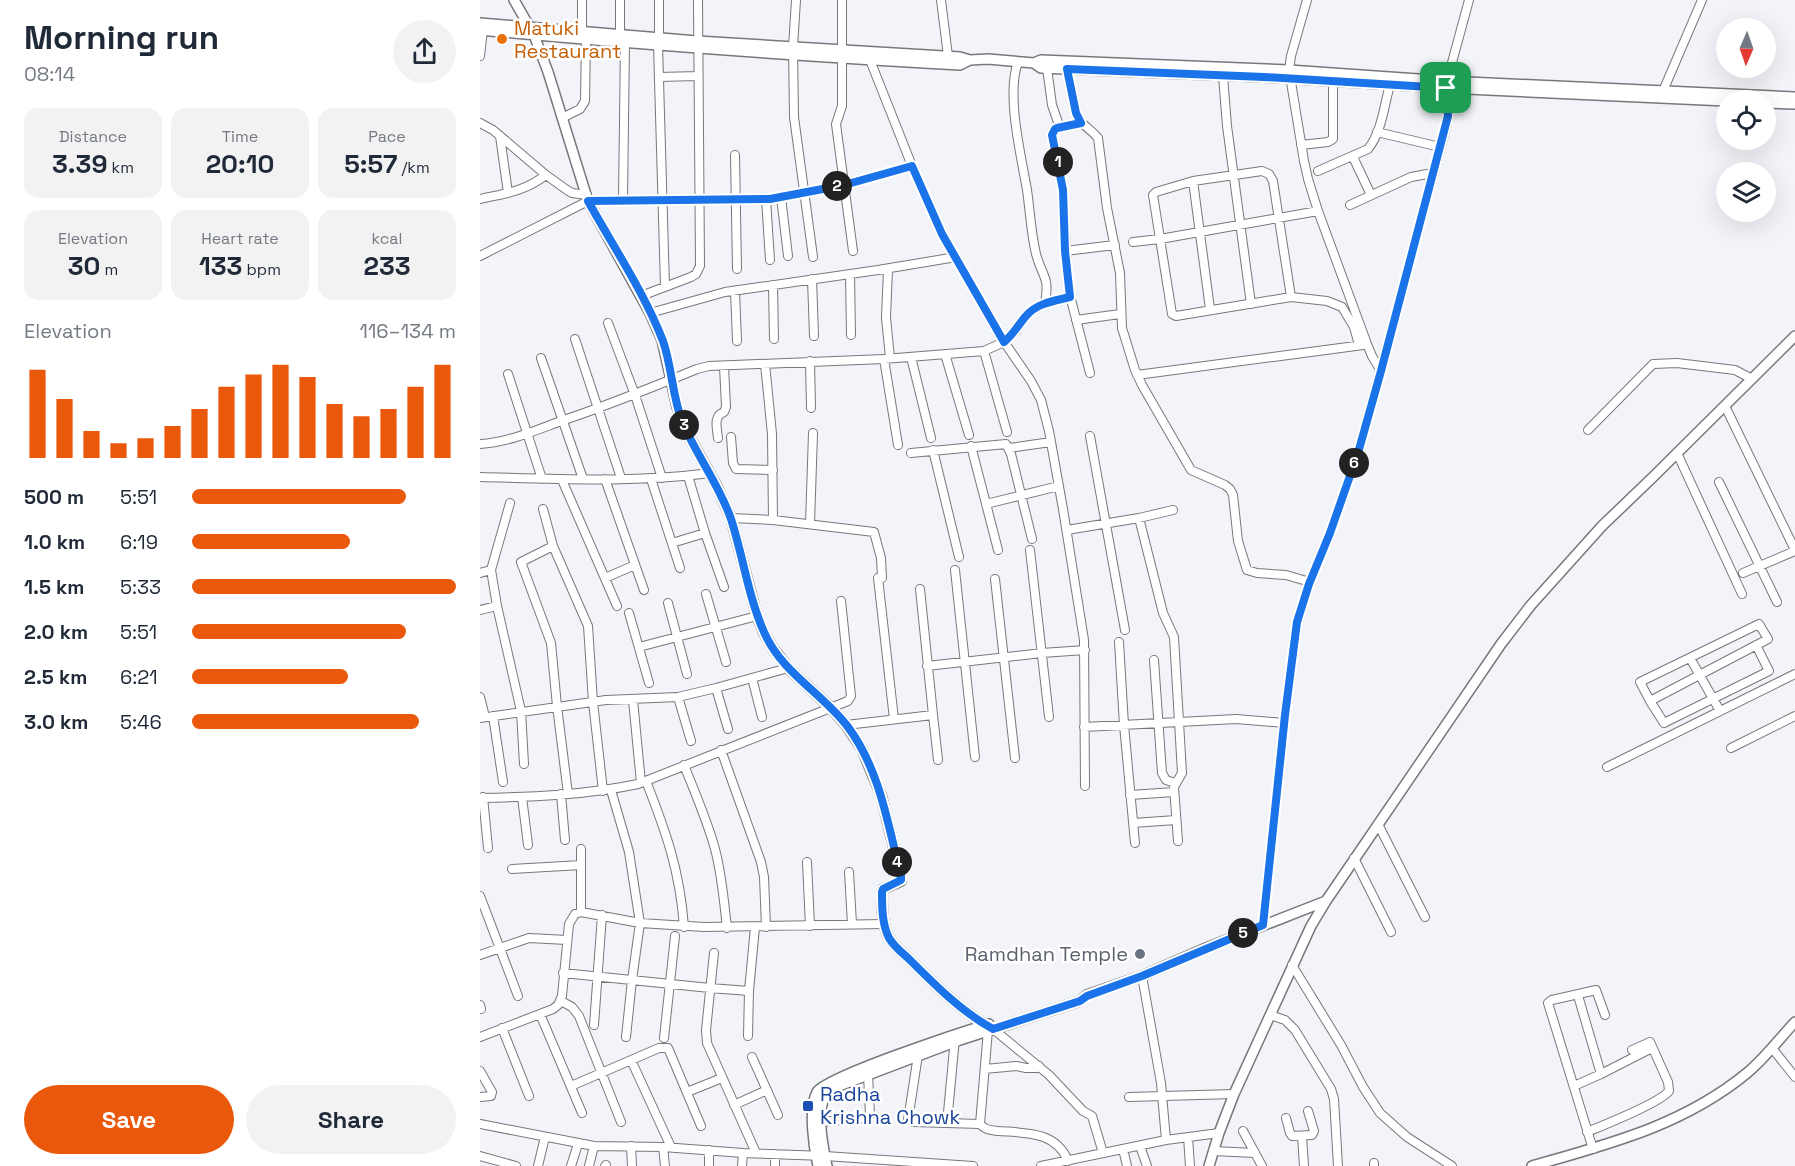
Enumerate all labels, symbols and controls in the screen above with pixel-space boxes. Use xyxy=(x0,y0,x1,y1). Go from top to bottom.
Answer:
place label: Matuki Restaurant xyxy=(514,15,621,64)
text: Morning run xyxy=(24,17,219,59)
north arrow xyxy=(1716,18,1776,78)
map controls xyxy=(1716,18,1776,222)
button: share xyxy=(393,20,456,83)
marker: Matuki Restaurant xyxy=(495,32,509,46)
text: 08:14 xyxy=(24,61,75,87)
pin xyxy=(1420,62,1471,113)
icon: arrive xyxy=(1429,71,1462,104)
button: locate xyxy=(1716,90,1776,150)
text: Distance xyxy=(59,126,127,147)
text: Time xyxy=(222,126,258,147)
text: Pace xyxy=(368,126,406,147)
text: 3.39 xyxy=(52,147,107,181)
text: 20:10 xyxy=(206,147,274,181)
text: 5:57 xyxy=(344,147,397,181)
pin: 1 xyxy=(1043,147,1073,177)
text: 1 xyxy=(1054,151,1062,172)
text: km xyxy=(107,157,134,178)
text: /km xyxy=(397,157,430,178)
button: layers xyxy=(1716,162,1776,222)
pin: 2 xyxy=(822,171,852,201)
text: 2 xyxy=(832,175,842,196)
text: Elevation xyxy=(58,228,128,249)
text: Heart rate xyxy=(201,228,279,249)
text: kcal xyxy=(372,228,402,249)
text: 30 xyxy=(68,249,100,283)
text: 133 xyxy=(199,249,242,283)
text: 233 xyxy=(363,249,411,283)
text: m xyxy=(100,259,118,280)
text: bpm xyxy=(242,259,281,280)
text: Elevation xyxy=(24,318,112,344)
text: 116–134 m xyxy=(360,318,456,344)
pin: 3 xyxy=(669,410,699,440)
text: 3 xyxy=(679,414,689,435)
pin: 6 xyxy=(1339,448,1369,478)
text: 6 xyxy=(1349,452,1359,473)
text: 500 m xyxy=(24,484,84,510)
text: 5:51 xyxy=(120,484,157,510)
text: 1.0 km xyxy=(24,529,85,555)
text: 6:19 xyxy=(120,529,158,555)
text: 1.5 km xyxy=(24,574,84,600)
text: 5:33 xyxy=(120,574,161,600)
text: 2.0 km xyxy=(24,619,88,645)
text: 5:51 xyxy=(120,619,157,645)
text: 2.5 km xyxy=(24,664,87,690)
text: 6:21 xyxy=(120,664,158,690)
text: 3.0 km xyxy=(24,709,88,735)
text: 5:46 xyxy=(120,709,162,735)
pin: 4 xyxy=(882,847,912,877)
text: 4 xyxy=(892,851,902,872)
pin: 5 xyxy=(1228,918,1258,948)
text: 5 xyxy=(1238,922,1248,943)
place label: Ramdhan Temple xyxy=(965,941,1128,967)
marker: Ramdhan Temple xyxy=(1133,947,1147,961)
place label: Radha Krishna Chowk xyxy=(820,1081,961,1130)
button: Save xyxy=(24,1085,234,1154)
button: Share xyxy=(246,1085,456,1154)
marker: Radha Krishna Chowk xyxy=(801,1099,815,1113)

